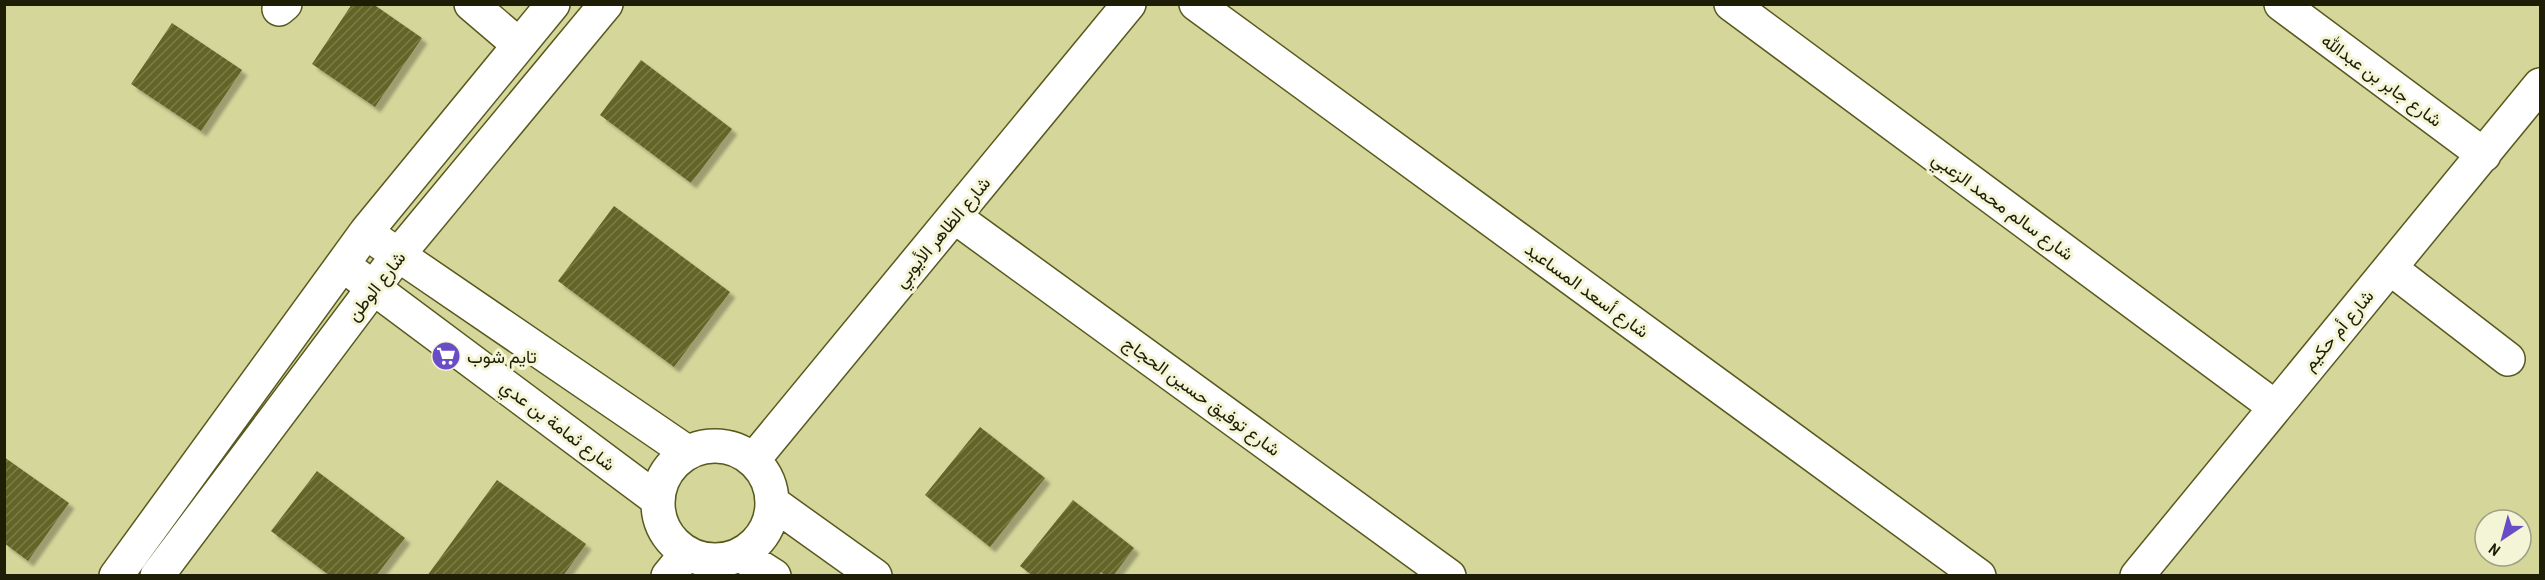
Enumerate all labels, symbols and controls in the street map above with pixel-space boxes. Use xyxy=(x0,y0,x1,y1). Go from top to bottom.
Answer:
street label: شارع جابر بن عبدالله xyxy=(2317,28,2447,132)
street label: شارع سالم محمد الزعبي xyxy=(1925,146,2079,268)
street label: شارع الظاهر الأيوبي xyxy=(888,171,998,295)
street label: شارع أسعد المساعيد xyxy=(1520,236,1654,344)
street label: شارع الوطن xyxy=(341,246,411,326)
street label: شارع أم حكيم xyxy=(2297,284,2379,376)
street label: شارع توفيق حسين الحجاج xyxy=(1118,330,1286,462)
supermarket icon: تايم شوب xyxy=(430,340,462,372)
place label: تايم شوب xyxy=(467,344,537,369)
street label: شارع ثمامة بن عدي xyxy=(494,374,621,479)
north arrow xyxy=(2473,508,2533,568)
text: N xyxy=(2484,538,2504,562)

